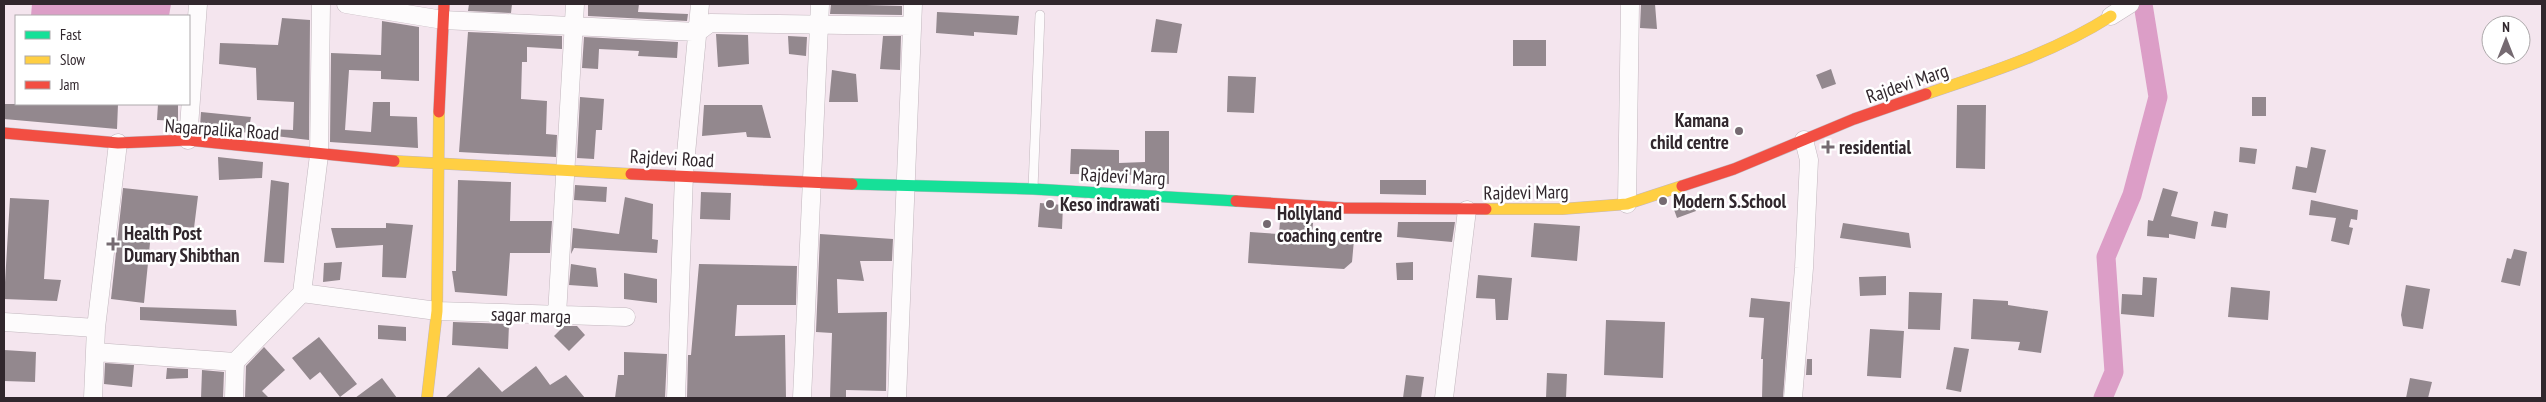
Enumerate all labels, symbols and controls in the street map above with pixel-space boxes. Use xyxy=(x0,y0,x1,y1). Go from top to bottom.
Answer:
legend xyxy=(15,15,190,105)
north arrow xyxy=(2481,15,2531,65)
text: N xyxy=(2502,18,2510,36)
text: Fast xyxy=(60,25,81,44)
text: Slow xyxy=(60,50,85,69)
street label: Rajdevi Marg xyxy=(1863,58,1951,108)
text: Jam xyxy=(59,75,79,94)
place label: Kamana child centre xyxy=(1650,108,1729,154)
street label: Nagarpalika Road xyxy=(164,113,280,145)
marker: Kamana child centre xyxy=(1733,125,1745,137)
place label: residential xyxy=(1839,135,1911,159)
marker: residential xyxy=(1821,140,1835,154)
street label: Rajdevi Road xyxy=(629,144,715,172)
street label: Rajdevi Marg xyxy=(1080,162,1166,190)
street label: Rajdevi Marg xyxy=(1483,179,1569,205)
place label: Modern S.School xyxy=(1673,189,1786,213)
place label: Keso indrawati xyxy=(1060,192,1160,216)
marker: Modern S.School xyxy=(1657,195,1669,207)
marker: Keso indrawati xyxy=(1044,198,1056,210)
place label: Hollyland coaching centre xyxy=(1277,201,1382,247)
marker: Hollyland coaching centre xyxy=(1261,218,1273,230)
place label: Health Post Dumary Shibthan xyxy=(124,221,240,267)
marker: Health Post Dumary Shibthan xyxy=(106,237,120,251)
street label: sagar marga xyxy=(491,302,571,328)

